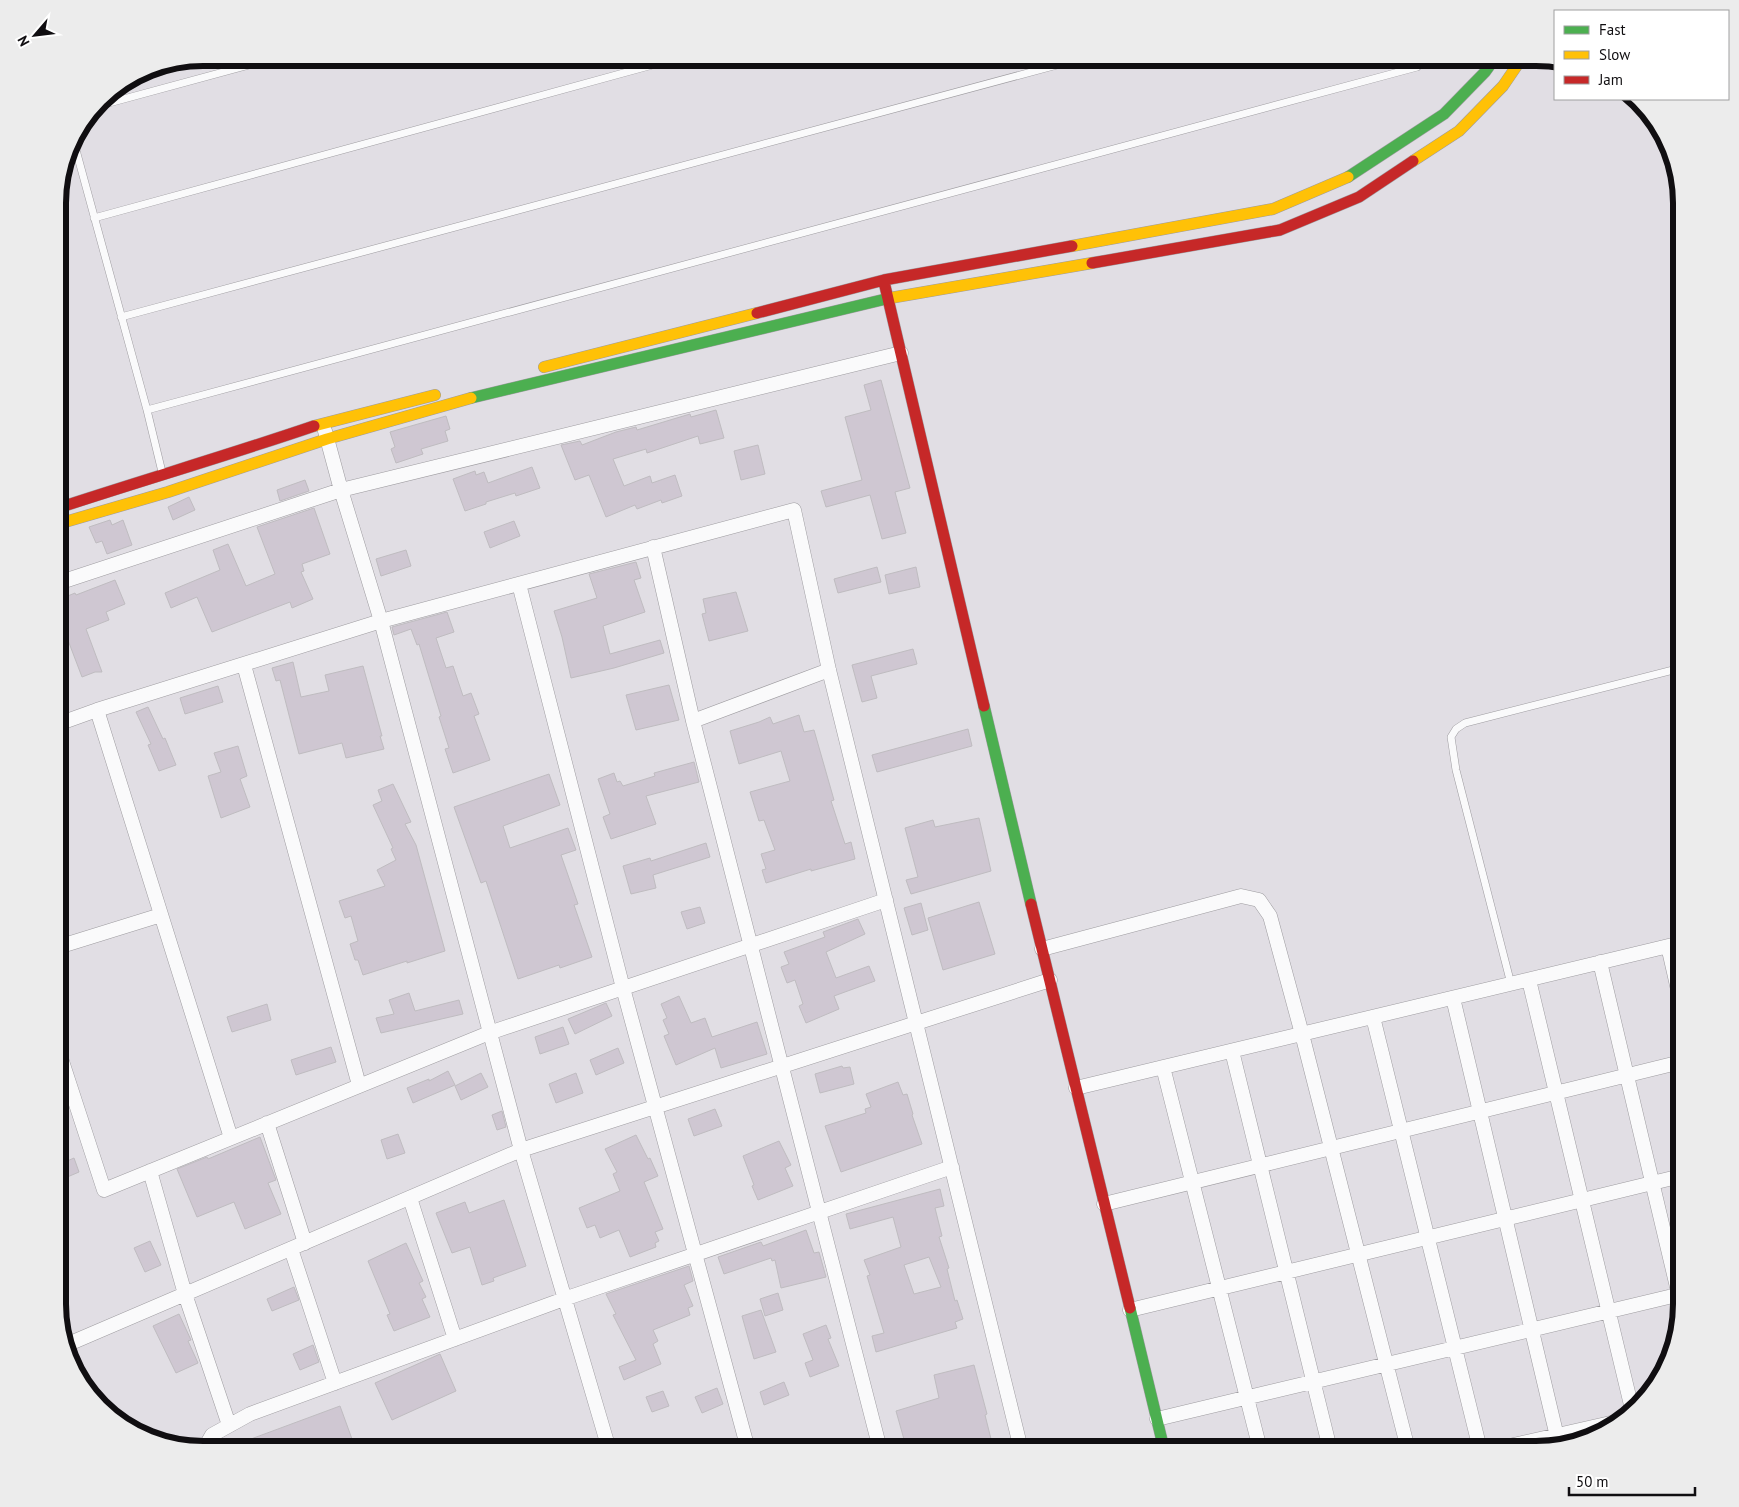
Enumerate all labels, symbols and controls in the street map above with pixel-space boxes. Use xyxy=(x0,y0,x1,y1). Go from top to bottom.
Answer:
north arrow xyxy=(10,10,60,60)
legend xyxy=(1554,10,1729,100)
text: Fast xyxy=(1599,20,1626,39)
text: N xyxy=(13,33,34,49)
text: Slow xyxy=(1599,45,1630,64)
text: Jam xyxy=(1598,70,1623,89)
scale bar xyxy=(1569,1464,1695,1496)
text: 50 m xyxy=(1576,1472,1609,1491)

